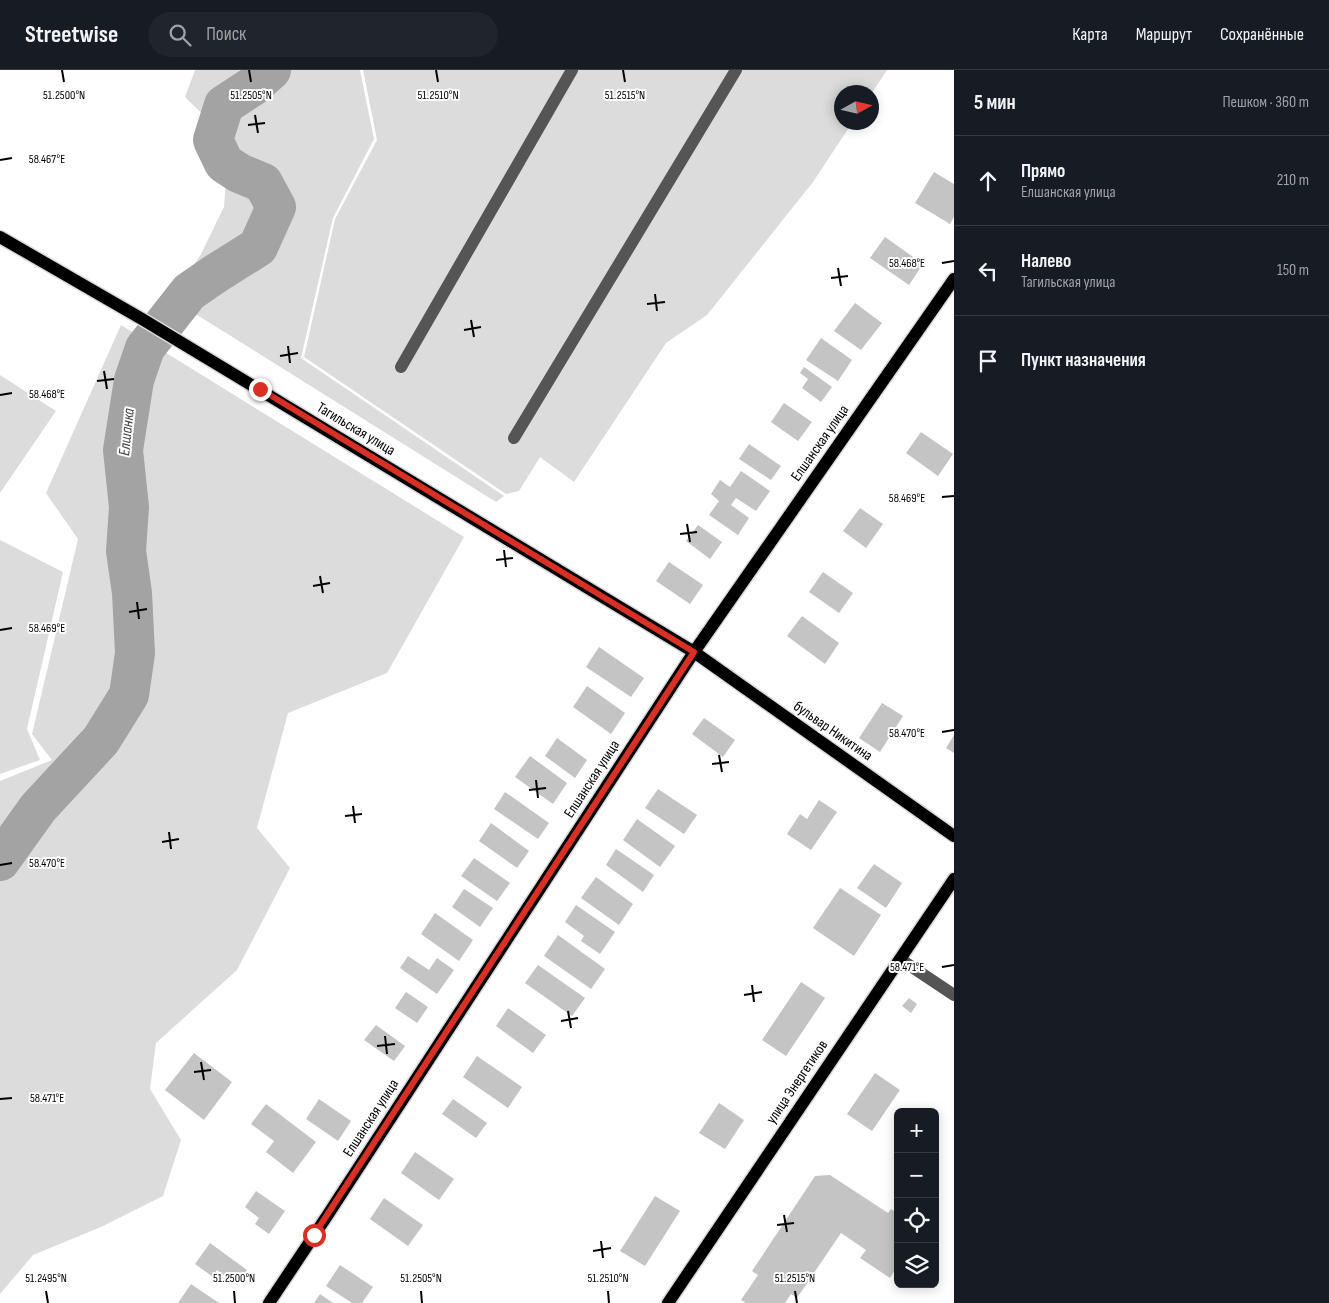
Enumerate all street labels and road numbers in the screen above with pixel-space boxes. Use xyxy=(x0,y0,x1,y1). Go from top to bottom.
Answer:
street label: Тагильская улица xyxy=(313,398,399,460)
street label: Елшанская улица xyxy=(787,401,853,485)
street label: бульвар Никитина xyxy=(790,697,876,765)
street label: Елшанская улица xyxy=(560,736,624,821)
street label: улица Энергетиков xyxy=(762,1036,832,1128)
street label: Елшанская улица xyxy=(339,1075,403,1160)

